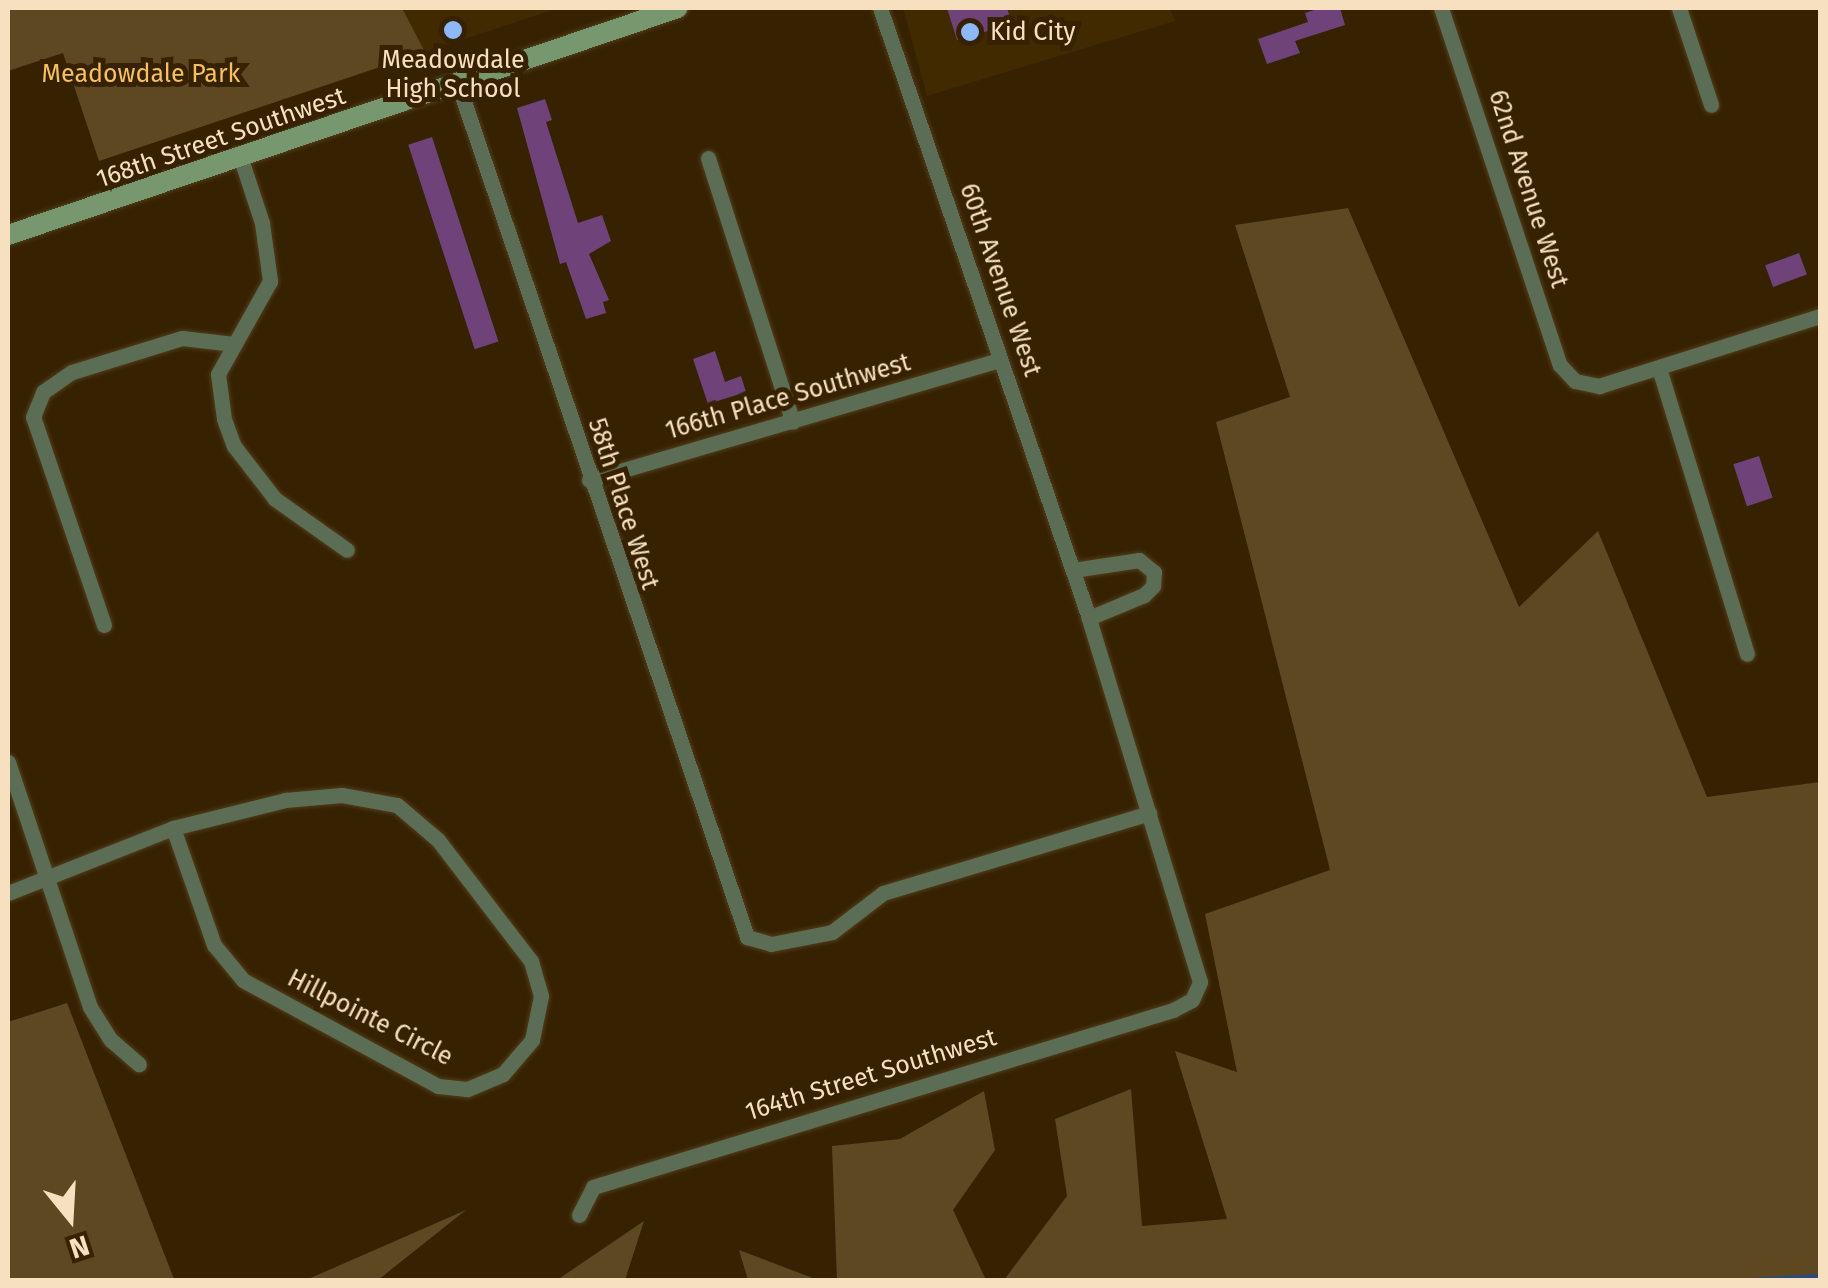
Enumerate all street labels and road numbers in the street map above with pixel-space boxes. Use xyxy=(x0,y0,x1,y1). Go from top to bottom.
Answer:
street label: 168th Street Southwest xyxy=(93,81,349,195)
street label: 62nd Avenue West xyxy=(1482,86,1574,292)
street label: 60th Avenue West xyxy=(953,180,1047,380)
street label: 166th Place Southwest xyxy=(662,348,914,446)
street label: 58th Place West xyxy=(581,415,665,593)
street label: Hillpointe Circle xyxy=(282,963,458,1073)
street label: 164th Street Southwest xyxy=(742,1023,1000,1127)

